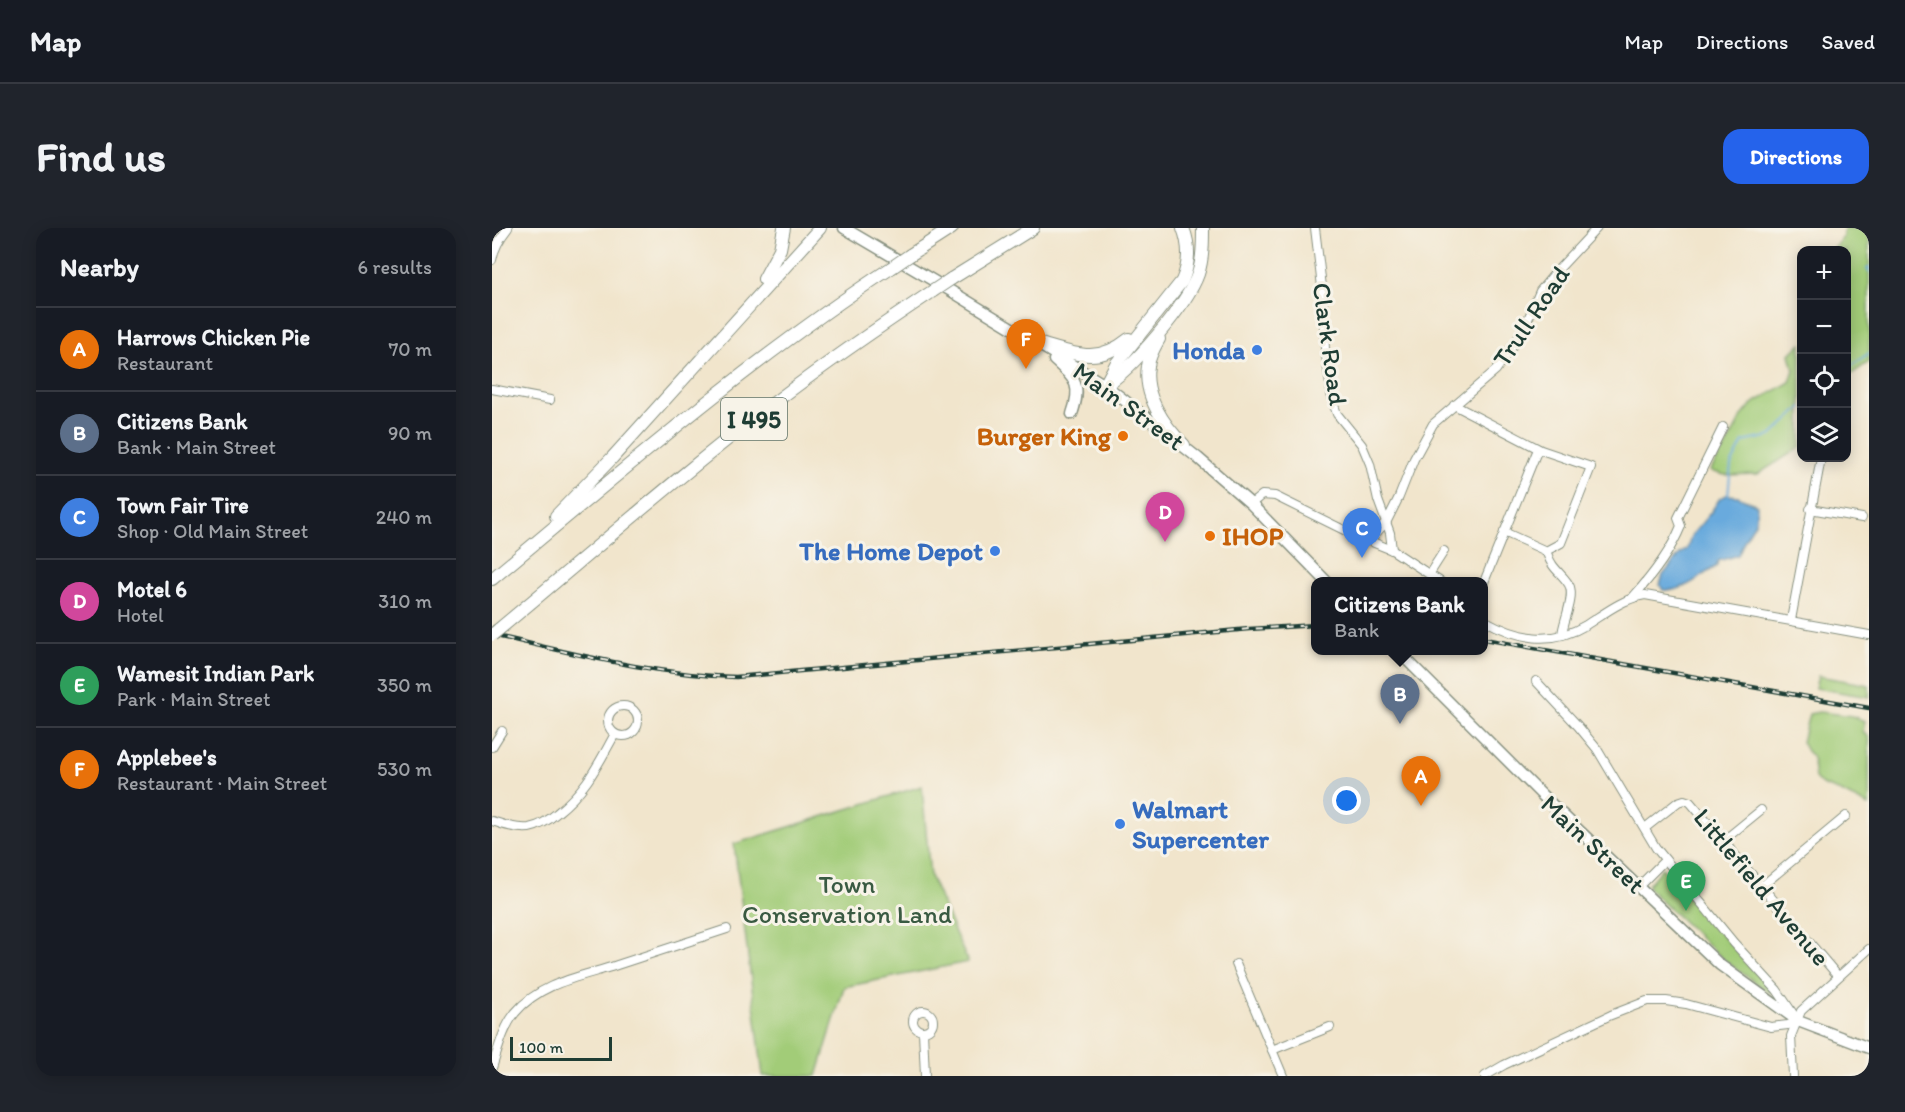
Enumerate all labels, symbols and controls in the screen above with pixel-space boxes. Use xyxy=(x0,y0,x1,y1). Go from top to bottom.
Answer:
text: Map xyxy=(30,24,81,58)
text: Map xyxy=(1625,29,1663,54)
text: Directions xyxy=(1696,29,1788,54)
text: Saved xyxy=(1821,29,1875,54)
button: Directions xyxy=(1723,129,1869,184)
text: Find us xyxy=(36,131,166,182)
map controls xyxy=(1797,246,1851,462)
button: + xyxy=(1797,246,1851,300)
text: Nearby xyxy=(60,251,139,283)
text: 6 results xyxy=(358,255,432,279)
street label: Trull Road xyxy=(1486,259,1577,373)
street label: Clark Road xyxy=(1306,280,1355,408)
button: − xyxy=(1797,300,1851,354)
pin: F xyxy=(1006,320,1046,369)
text: Harrows Chicken Pie xyxy=(117,324,310,351)
place label: Honda xyxy=(1172,334,1245,366)
text: A xyxy=(73,337,86,361)
text: 70 m xyxy=(388,337,432,361)
marker: Honda xyxy=(1250,343,1264,357)
text: Restaurant xyxy=(117,351,213,375)
button: locate xyxy=(1797,354,1851,408)
street label: Main Street xyxy=(1067,355,1191,457)
road number: I 495 xyxy=(721,398,787,440)
text: Citizens Bank xyxy=(117,408,247,435)
button: layers xyxy=(1797,408,1851,462)
place label: Burger King xyxy=(977,420,1112,452)
text: B xyxy=(73,421,86,445)
text: 90 m xyxy=(388,421,432,445)
marker: Burger King xyxy=(1116,429,1130,443)
text: Bank · Main Street xyxy=(117,435,276,459)
text: Town Fair Tire xyxy=(117,492,249,519)
pin: D xyxy=(1146,492,1184,542)
text: C xyxy=(73,505,86,529)
text: 240 m xyxy=(376,505,432,529)
pin: C xyxy=(1342,508,1382,558)
text: Shop · Old Main Street xyxy=(117,519,308,543)
place label: IHOP xyxy=(1222,520,1283,552)
marker: IHOP xyxy=(1203,529,1217,543)
place label: The Home Depot xyxy=(798,535,983,567)
marker: The Home Depot xyxy=(988,544,1002,558)
text: Motel 6 xyxy=(117,576,187,603)
popup xyxy=(1311,577,1488,655)
text: D xyxy=(73,589,86,613)
text: 310 m xyxy=(378,589,432,613)
text: Citizens Bank xyxy=(1334,591,1465,618)
text: Hotel xyxy=(117,603,164,627)
text: Bank xyxy=(1334,618,1379,642)
text: Wamesit Indian Park xyxy=(117,660,314,687)
text: E xyxy=(74,673,85,697)
text: 350 m xyxy=(377,673,432,697)
pin: B xyxy=(1380,674,1420,724)
text: Park · Main Street xyxy=(117,687,271,711)
text: Applebee's xyxy=(117,744,217,771)
pin: A xyxy=(1402,756,1440,806)
text: F xyxy=(74,757,85,781)
text: 530 m xyxy=(377,757,432,781)
text: Restaurant · Main Street xyxy=(117,771,327,795)
your location xyxy=(1332,786,1361,815)
street label: Main Street xyxy=(1534,788,1652,900)
place label: Walmart Supercenter xyxy=(1132,793,1269,855)
street label: Littlefield Avenue xyxy=(1687,802,1837,972)
marker: Walmart Supercenter xyxy=(1113,817,1127,831)
pin: E xyxy=(1666,862,1706,911)
park label: Town Conservation Land xyxy=(742,868,952,930)
scale bar xyxy=(510,1034,612,1062)
text: 100 m xyxy=(519,1038,563,1057)

